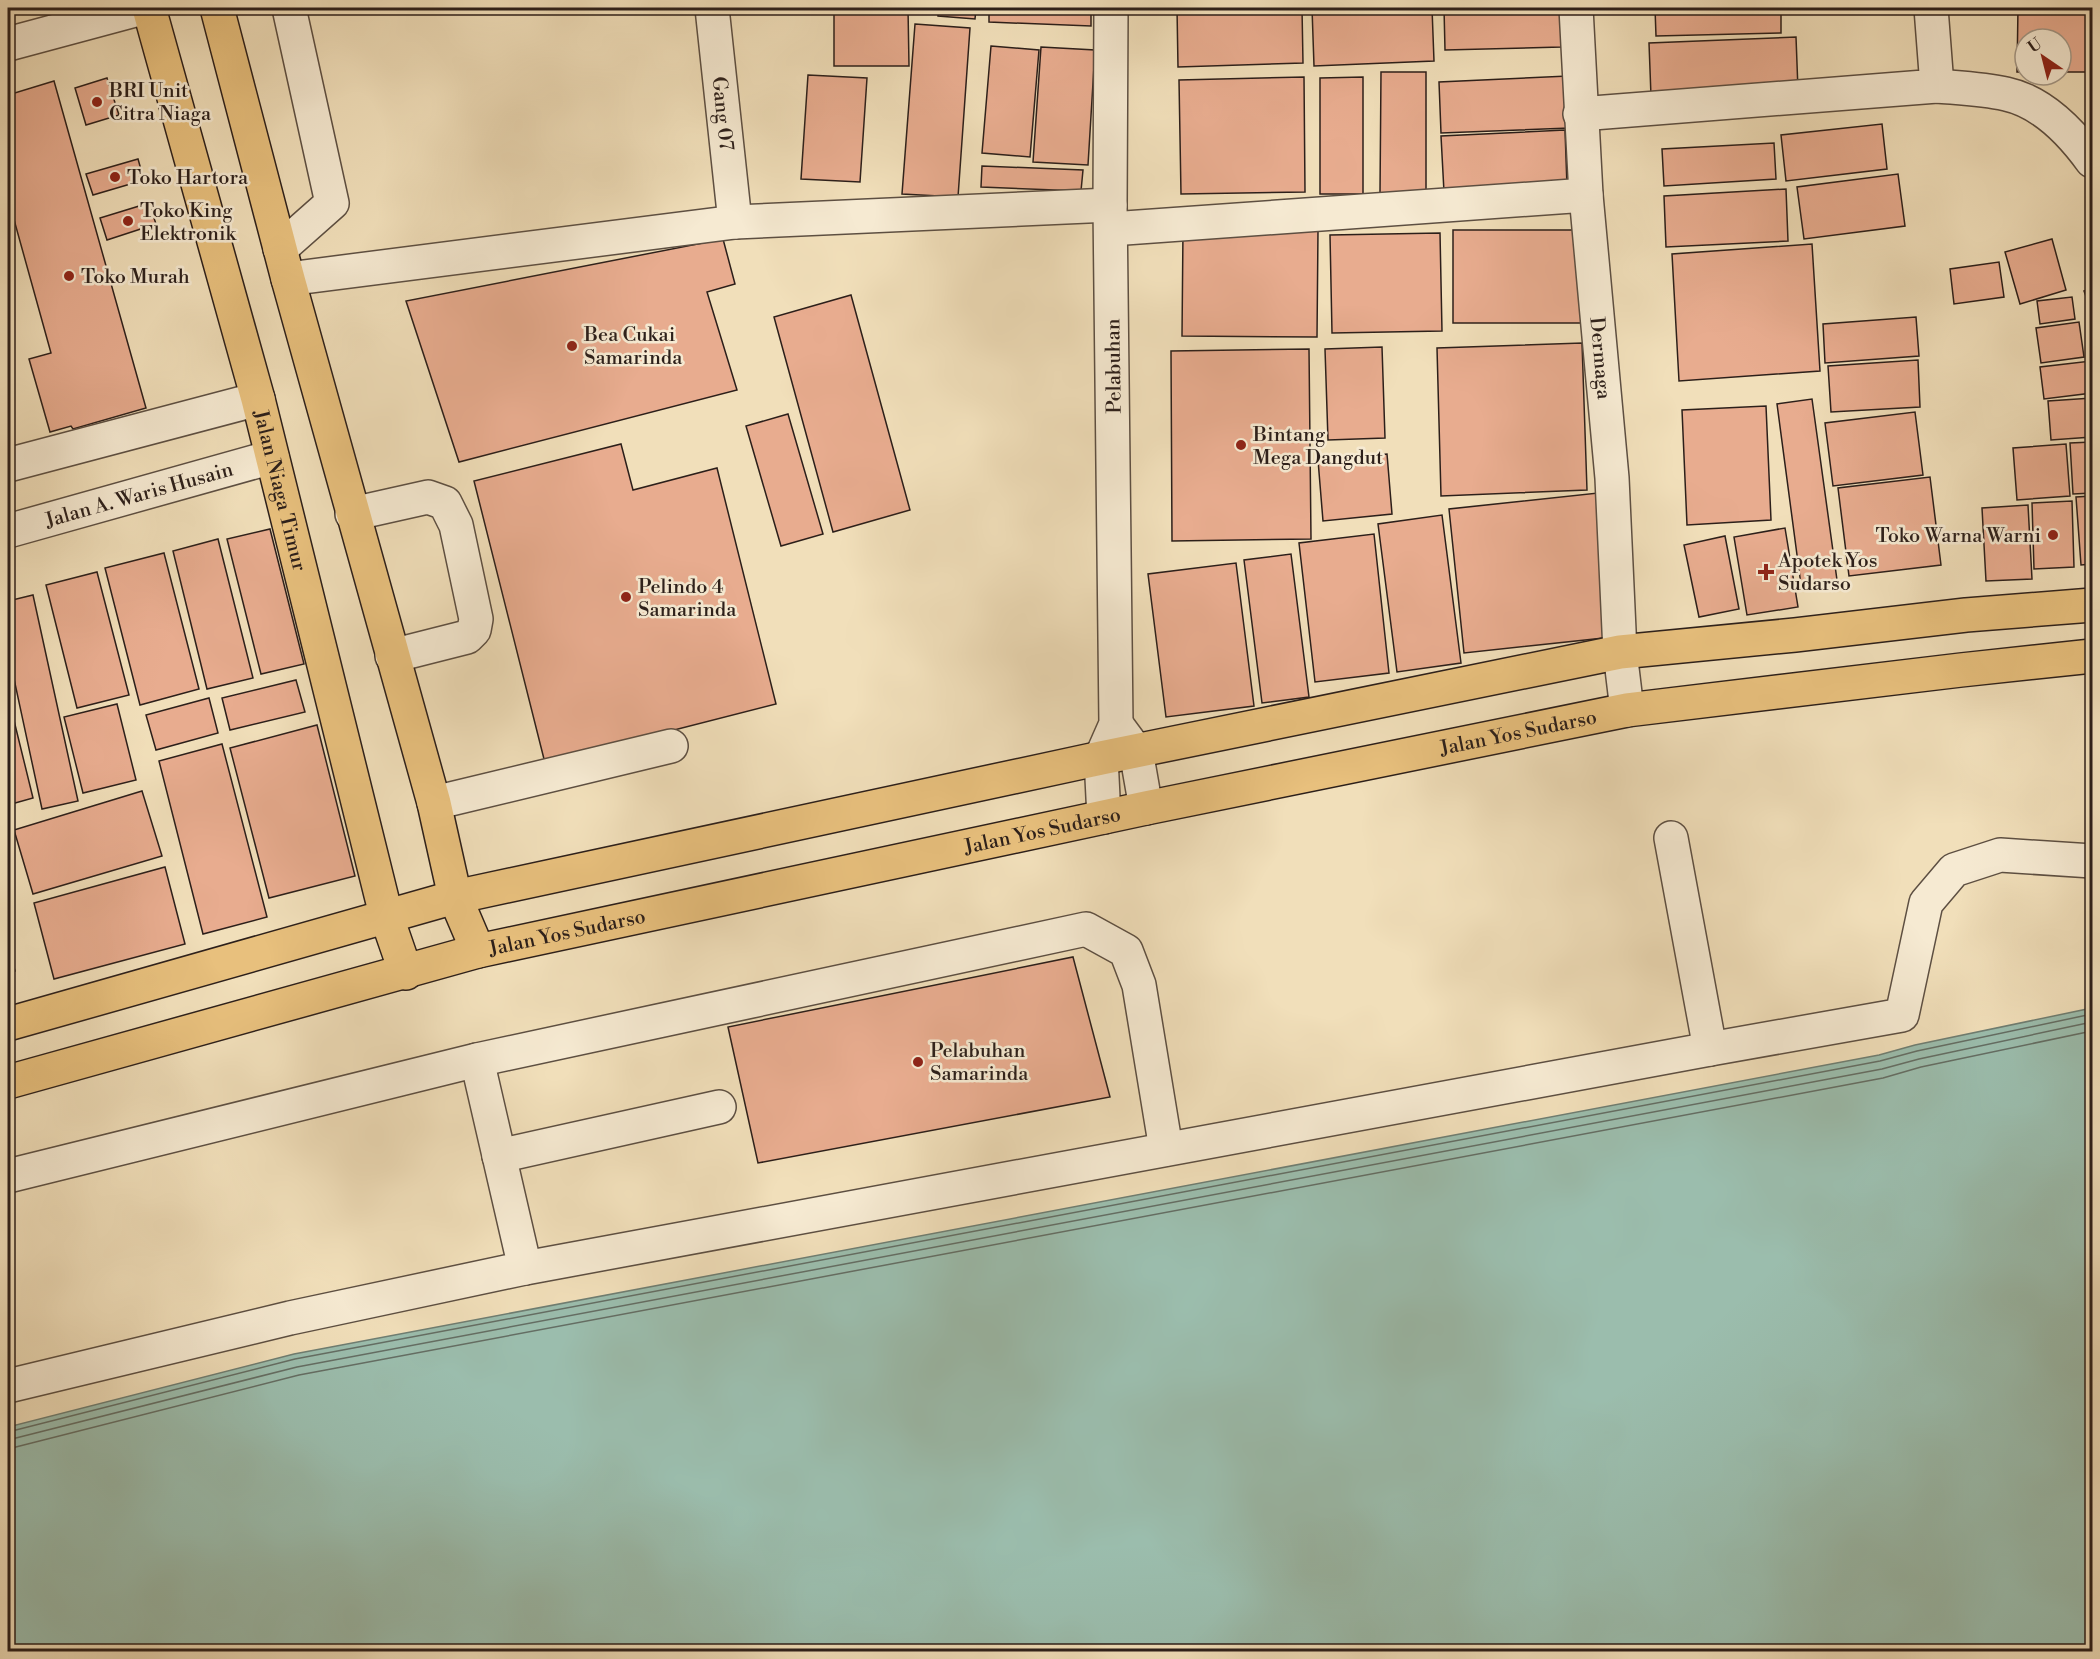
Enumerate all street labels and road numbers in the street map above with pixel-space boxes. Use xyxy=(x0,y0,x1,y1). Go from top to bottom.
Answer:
street label: Gang 07 xyxy=(705,75,738,152)
street label: Dermaga xyxy=(1583,316,1616,401)
street label: Pelabuhan xyxy=(1101,318,1128,414)
street label: Jalan Niaga Timur xyxy=(247,407,311,574)
street label: Jalan A. Waris Husain xyxy=(42,457,236,534)
street label: Jalan Yos Sudarso xyxy=(1437,705,1599,762)
street label: Jalan Yos Sudarso xyxy=(961,803,1123,861)
street label: Jalan Yos Sudarso xyxy=(486,904,648,963)

